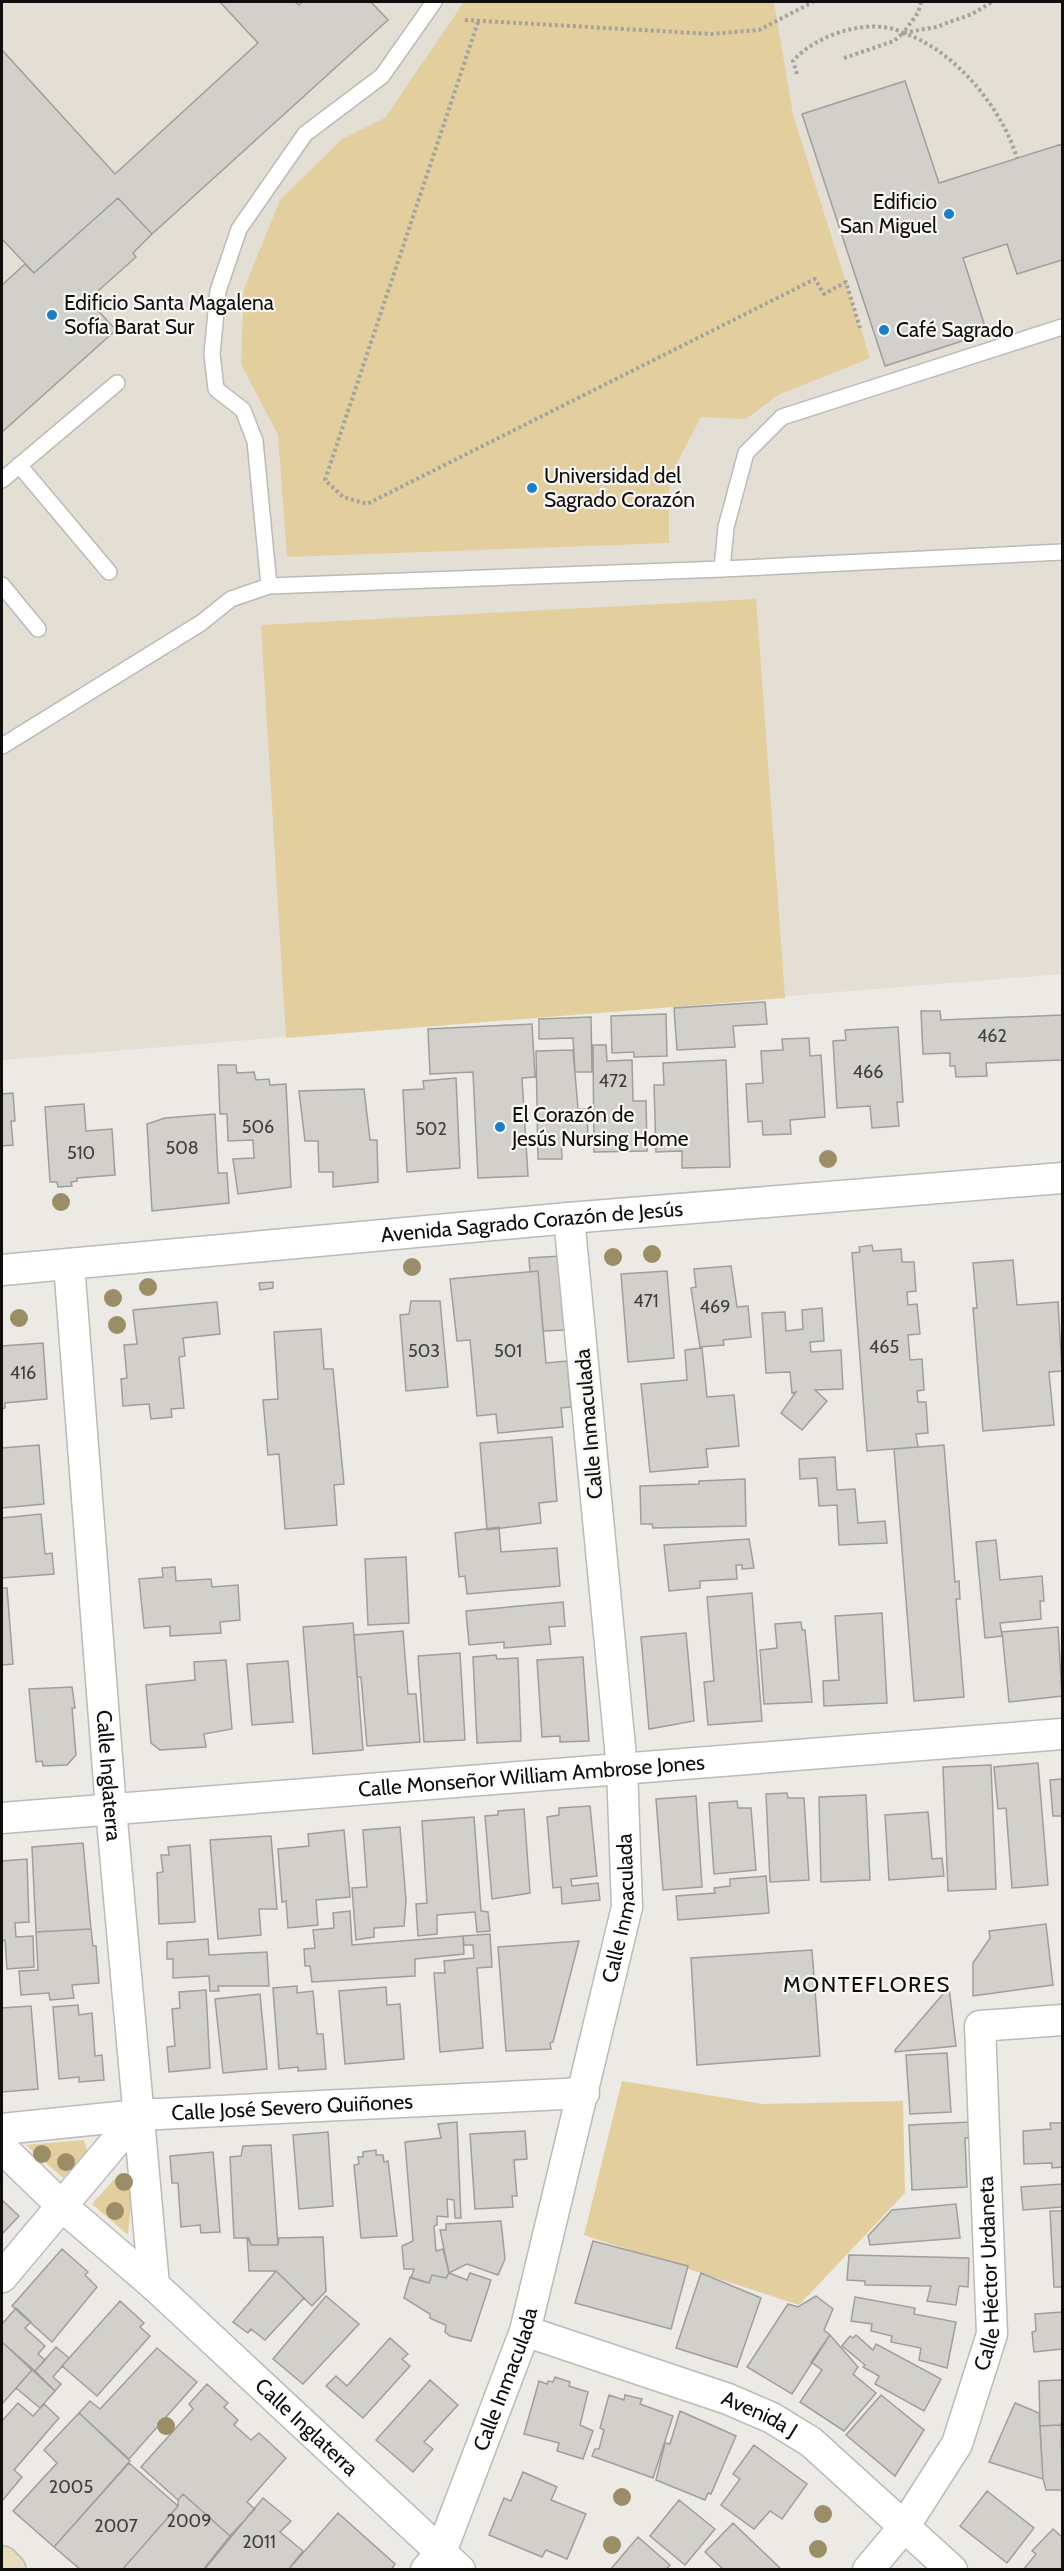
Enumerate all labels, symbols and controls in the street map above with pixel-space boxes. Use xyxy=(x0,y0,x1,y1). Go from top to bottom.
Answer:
place label: Edificio San Miguel xyxy=(840,189,937,238)
marker: Edificio San Miguel xyxy=(942,207,956,221)
place label: Edificio Santa Magalena Sofía Barat Sur xyxy=(64,290,274,339)
marker: Edificio Santa Magalena Sofía Barat Sur xyxy=(45,308,59,322)
place label: Café Sagrado xyxy=(896,317,1014,342)
marker: Café Sagrado xyxy=(877,323,891,337)
place label: Universidad del Sagrado Corazón xyxy=(544,463,695,512)
marker: Universidad del Sagrado Corazón xyxy=(525,481,539,495)
house number: 462 xyxy=(977,1025,1007,1047)
house number: 466 xyxy=(853,1061,883,1083)
house number: 472 xyxy=(599,1070,627,1092)
place label: El Corazón de Jesús Nursing Home xyxy=(511,1102,689,1151)
house number: 506 xyxy=(242,1116,274,1138)
house number: 502 xyxy=(415,1118,447,1140)
marker: El Corazón de Jesús Nursing Home xyxy=(493,1120,507,1134)
house number: 508 xyxy=(165,1137,199,1159)
house number: 510 xyxy=(67,1142,95,1164)
street label: Avenida Sagrado Corazón de Jesús xyxy=(380,1196,684,1247)
house number: 471 xyxy=(633,1290,659,1312)
house number: 469 xyxy=(700,1296,730,1318)
house number: 465 xyxy=(869,1336,899,1358)
house number: 503 xyxy=(408,1340,440,1362)
house number: 501 xyxy=(494,1340,522,1362)
street label: Calle Inmaculada xyxy=(569,1348,608,1500)
house number: 416 xyxy=(10,1362,36,1384)
street label: Calle Inglaterra xyxy=(91,1709,127,1842)
street label: Calle Monseñor William Ambrose Jones xyxy=(357,1749,706,1802)
street label: Calle Inmaculada xyxy=(596,1833,640,1985)
district label: MONTEFLORES xyxy=(783,1971,951,1998)
street label: Calle José Severo Quiñones xyxy=(171,2088,414,2125)
street label: Calle Héctor Urdaneta xyxy=(968,2176,1004,2374)
street label: Calle Inmaculada xyxy=(468,2305,542,2454)
street label: Calle Inglaterra xyxy=(250,2373,364,2481)
street label: Avenida J xyxy=(718,2385,802,2443)
house number: 2005 xyxy=(49,2476,93,2498)
house number: 2009 xyxy=(167,2510,211,2532)
house number: 2007 xyxy=(94,2515,138,2537)
house number: 2011 xyxy=(242,2531,276,2553)

